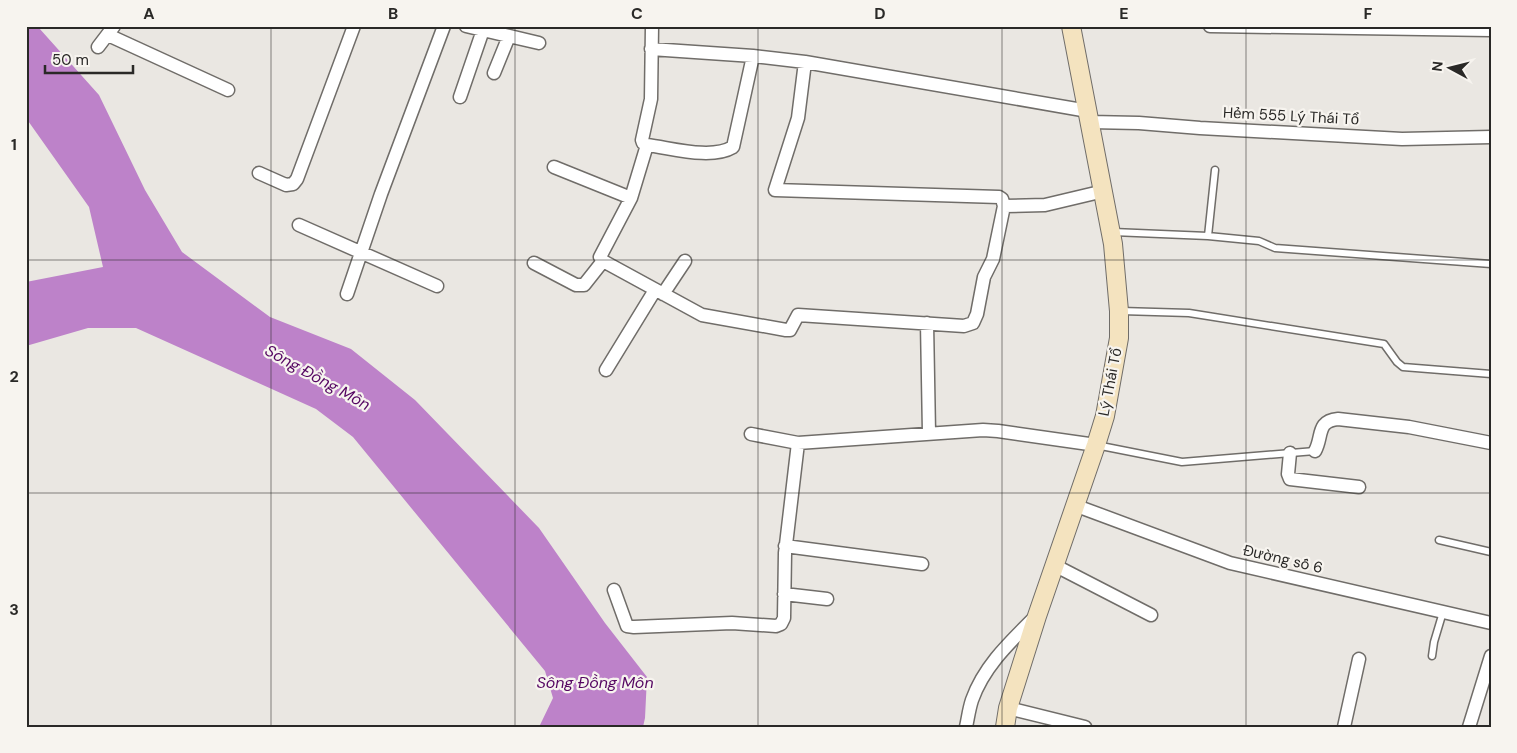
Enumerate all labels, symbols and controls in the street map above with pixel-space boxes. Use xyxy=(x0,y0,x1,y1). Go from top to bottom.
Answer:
text: A xyxy=(143,3,155,24)
text: B xyxy=(388,3,398,24)
text: C xyxy=(631,3,643,24)
text: D xyxy=(874,3,886,24)
text: E xyxy=(1119,3,1129,24)
text: F xyxy=(1364,3,1373,24)
scale bar xyxy=(45,42,132,74)
north arrow xyxy=(1424,42,1474,92)
text: 50 m xyxy=(52,50,89,70)
text: N xyxy=(1428,60,1447,73)
street label: Hẻm 555 Lý Thái Tổ xyxy=(1222,102,1360,130)
text: 1 xyxy=(11,134,17,155)
water label: Sông Đồng Môn xyxy=(261,340,374,415)
street label: Lý Thái Tổ xyxy=(1094,346,1126,418)
text: 2 xyxy=(9,366,19,387)
street label: Đường số 6 xyxy=(1241,540,1325,578)
text: 3 xyxy=(9,599,19,620)
water label: Sông Đồng Môn xyxy=(536,672,654,693)

